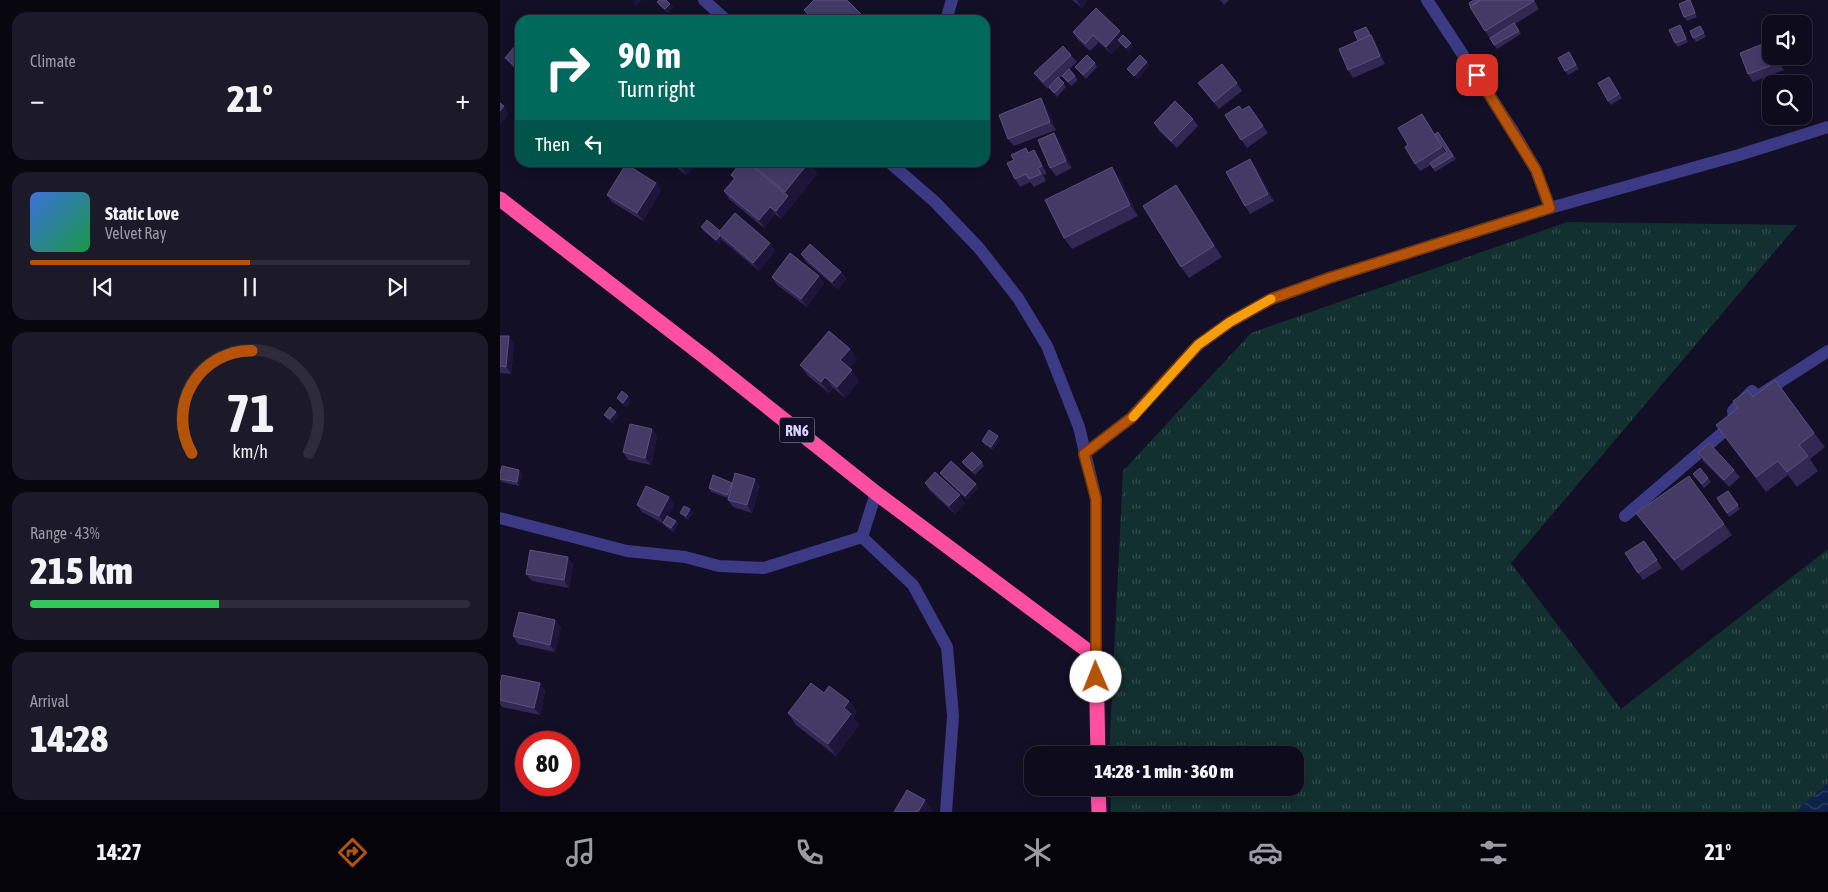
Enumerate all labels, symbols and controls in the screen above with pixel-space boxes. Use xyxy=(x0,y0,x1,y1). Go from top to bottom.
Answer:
map controls xyxy=(1762,15,1812,125)
button: sound xyxy=(1762,15,1812,65)
icon: right xyxy=(535,35,600,100)
text: 90 m xyxy=(618,35,681,75)
text: Climate xyxy=(30,52,76,70)
pin xyxy=(1456,54,1498,96)
icon: arrive xyxy=(1463,61,1491,89)
button: search xyxy=(1762,75,1812,125)
text: Turn right xyxy=(618,76,695,102)
text: 21° xyxy=(227,77,273,120)
text: − xyxy=(30,83,45,115)
text: + xyxy=(455,83,470,115)
icon: left xyxy=(580,130,608,158)
text: Then xyxy=(535,133,570,155)
text: Static Love xyxy=(105,202,179,224)
text: Velvet Ray xyxy=(105,224,166,242)
icon: previous xyxy=(89,273,117,301)
icon: pause xyxy=(236,273,264,301)
icon: next xyxy=(383,273,411,301)
text: 71 xyxy=(226,383,274,443)
road number: RN6 xyxy=(780,418,814,442)
text: km/h xyxy=(232,441,268,462)
text: Range · 43% xyxy=(30,524,100,542)
text: 215 km xyxy=(30,549,133,592)
position arrow xyxy=(1069,650,1121,702)
text: Arrival xyxy=(30,692,69,710)
text: 14:28 xyxy=(30,717,108,760)
speed limit sign: 80 xyxy=(515,731,580,796)
text: 14:28 · 1 min · 360 m xyxy=(1094,760,1234,782)
icon: directions xyxy=(335,835,370,870)
icon: music xyxy=(563,835,598,870)
icon: phone xyxy=(792,835,827,870)
icon: climate xyxy=(1020,835,1055,870)
icon: car xyxy=(1248,835,1283,870)
icon: filters xyxy=(1476,835,1511,870)
text: 14:27 xyxy=(97,839,142,865)
text: 21° xyxy=(1705,839,1731,865)

